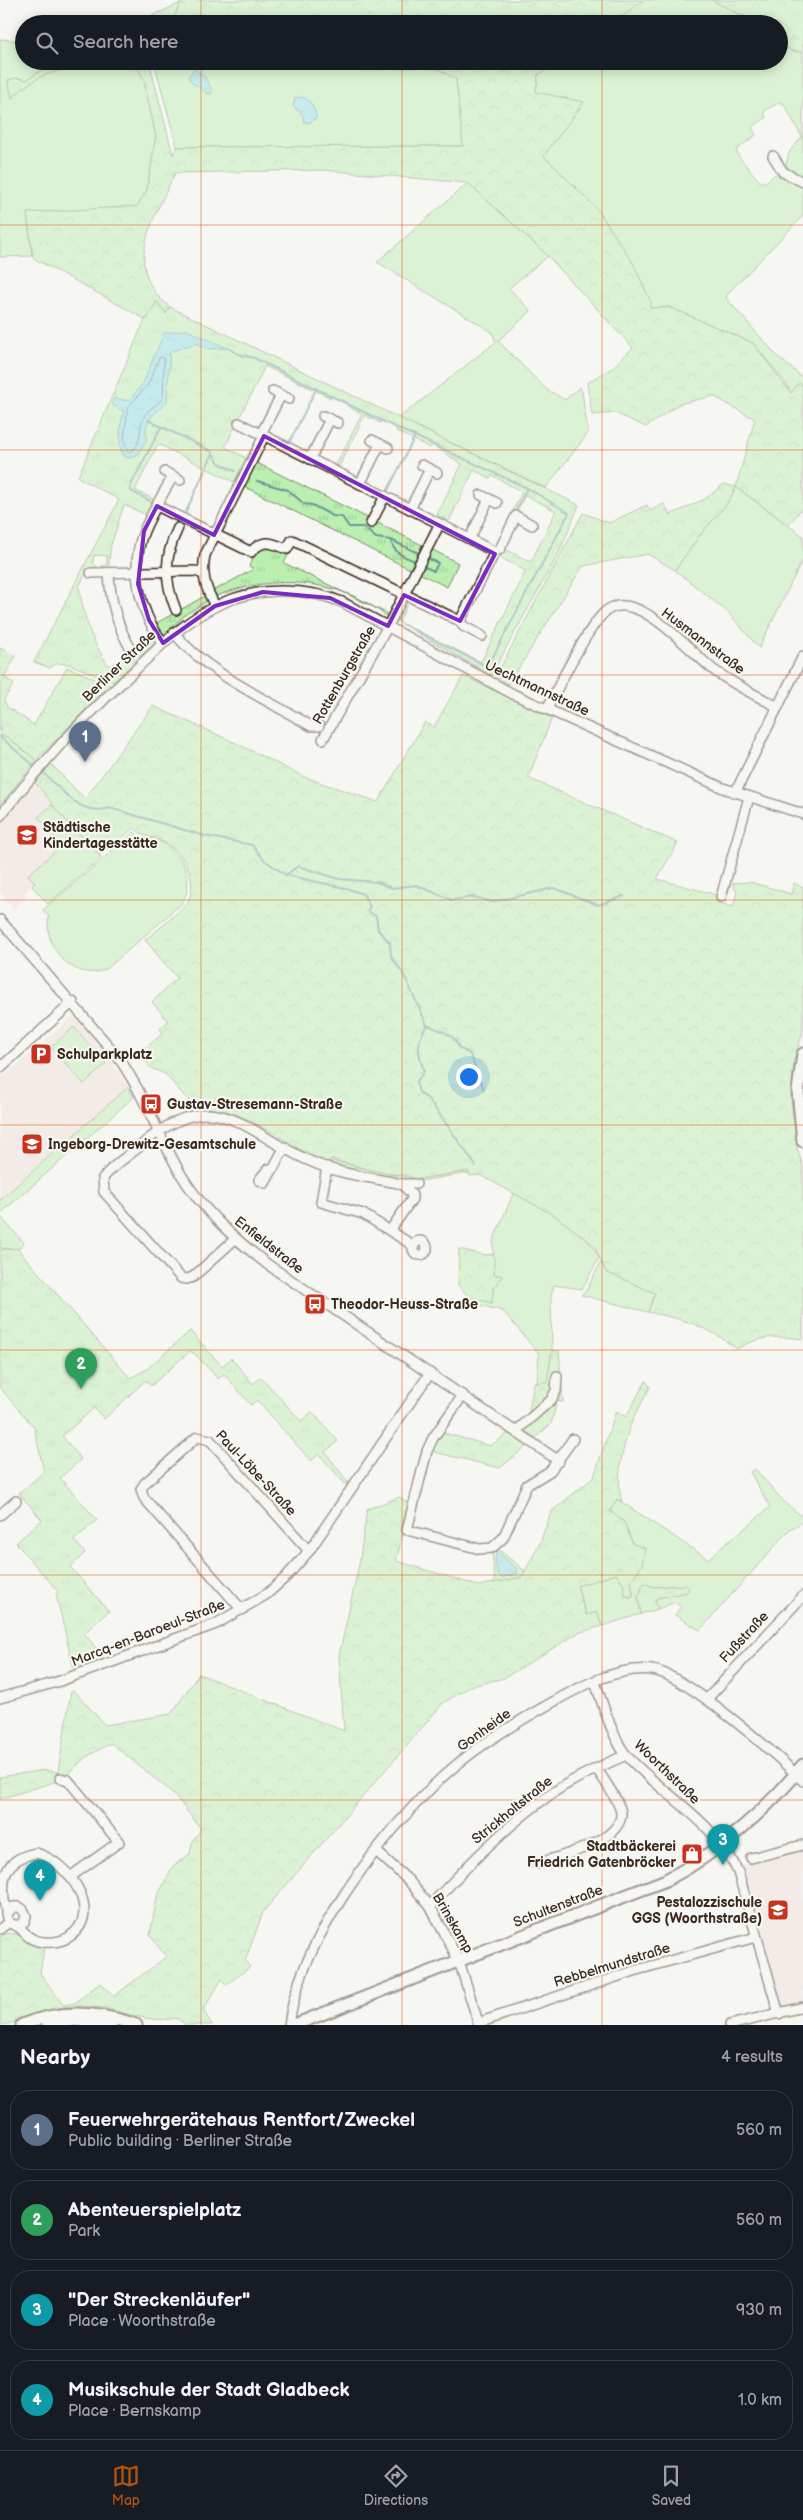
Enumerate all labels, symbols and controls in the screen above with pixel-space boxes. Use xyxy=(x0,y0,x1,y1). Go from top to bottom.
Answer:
search box xyxy=(15,15,788,70)
icon: search xyxy=(33,29,61,57)
text: Search here xyxy=(73,31,178,54)
street label: Husmannstraße xyxy=(658,604,748,678)
street label: Rottenburgstraße xyxy=(309,623,379,727)
street label: Berliner Straße xyxy=(79,627,159,705)
street label: Uechtmannstraße xyxy=(482,656,592,720)
pin: 1 xyxy=(69,721,101,762)
place label: Städtische Kindertagesstätte xyxy=(43,819,157,852)
school or university icon: Städtische Kindertagesstätte xyxy=(15,823,39,847)
parking icon: Schulparkplatz xyxy=(29,1042,53,1066)
place label: Schulparkplatz xyxy=(57,1046,152,1063)
your location xyxy=(456,1064,482,1090)
bus stop icon: Gustav-Stresemann-Straße xyxy=(139,1092,163,1116)
place label: Gustav-Stresemann-Straße xyxy=(167,1096,343,1113)
school or university icon: Ingeborg-Drewitz-Gesamtschule xyxy=(20,1132,44,1156)
place label: Ingeborg-Drewitz-Gesamtschule xyxy=(48,1136,256,1153)
street label: Enfieldstraße xyxy=(231,1213,307,1277)
bus stop icon: Theodor-Heuss-Straße xyxy=(303,1292,327,1316)
place label: Theodor-Heuss-Straße xyxy=(331,1296,478,1313)
pin: 2 xyxy=(65,1348,97,1389)
street label: Paul-Löbe-Straße xyxy=(212,1427,300,1519)
street label: Marcq-en-Baroeul-Straße xyxy=(69,1596,227,1670)
street label: Fußstraße xyxy=(716,1608,772,1666)
street label: Gonheide xyxy=(454,1705,514,1755)
street label: Woorthstraße xyxy=(630,1736,704,1808)
street label: Strickholtstraße xyxy=(468,1772,556,1848)
pin: 3 xyxy=(707,1824,739,1865)
place label: Stadtbäckerei Friedrich Gatenbröcker xyxy=(527,1838,676,1871)
shop icon: Stadtbäckerei Friedrich Gatenbröcker xyxy=(680,1842,704,1866)
pin: 4 xyxy=(24,1860,56,1901)
street label: Schultenstraße xyxy=(511,1881,605,1931)
street label: Brinskamp xyxy=(429,1890,477,1956)
place label: Pestalozzischule GGS (Woorthstraße) xyxy=(632,1894,762,1927)
school or university icon: Pestalozzischule GGS (Woorthstraße) xyxy=(766,1898,790,1922)
street label: Rebbelmundstraße xyxy=(552,1939,672,1991)
text: Nearby xyxy=(20,2045,90,2070)
text: 4 results xyxy=(721,2048,783,2067)
text: Feuerwehrgerätehaus Rentfort/Zweckel xyxy=(68,2109,415,2132)
text: 1 xyxy=(34,2121,40,2140)
text: 560 m xyxy=(736,2121,782,2140)
text: Public building · Berliner Straße xyxy=(68,2132,292,2151)
text: Abenteuerspielplatz xyxy=(68,2199,241,2222)
text: 2 xyxy=(32,2211,42,2230)
text: 560 m xyxy=(736,2211,782,2230)
text: Park xyxy=(68,2222,100,2241)
text: "Der Streckenläufer" xyxy=(68,2289,250,2312)
text: 3 xyxy=(32,2301,42,2320)
text: 930 m xyxy=(736,2301,782,2320)
text: Place · Woorthstraße xyxy=(68,2312,216,2331)
text: Musikschule der Stadt Gladbeck xyxy=(68,2379,350,2402)
text: 4 xyxy=(32,2391,42,2410)
text: 1.0 km xyxy=(738,2391,782,2410)
text: Place · Bernskamp xyxy=(68,2402,201,2421)
tab: Map xyxy=(112,2462,140,2509)
tab: Directions xyxy=(364,2462,428,2509)
tab: Saved xyxy=(652,2462,691,2509)

